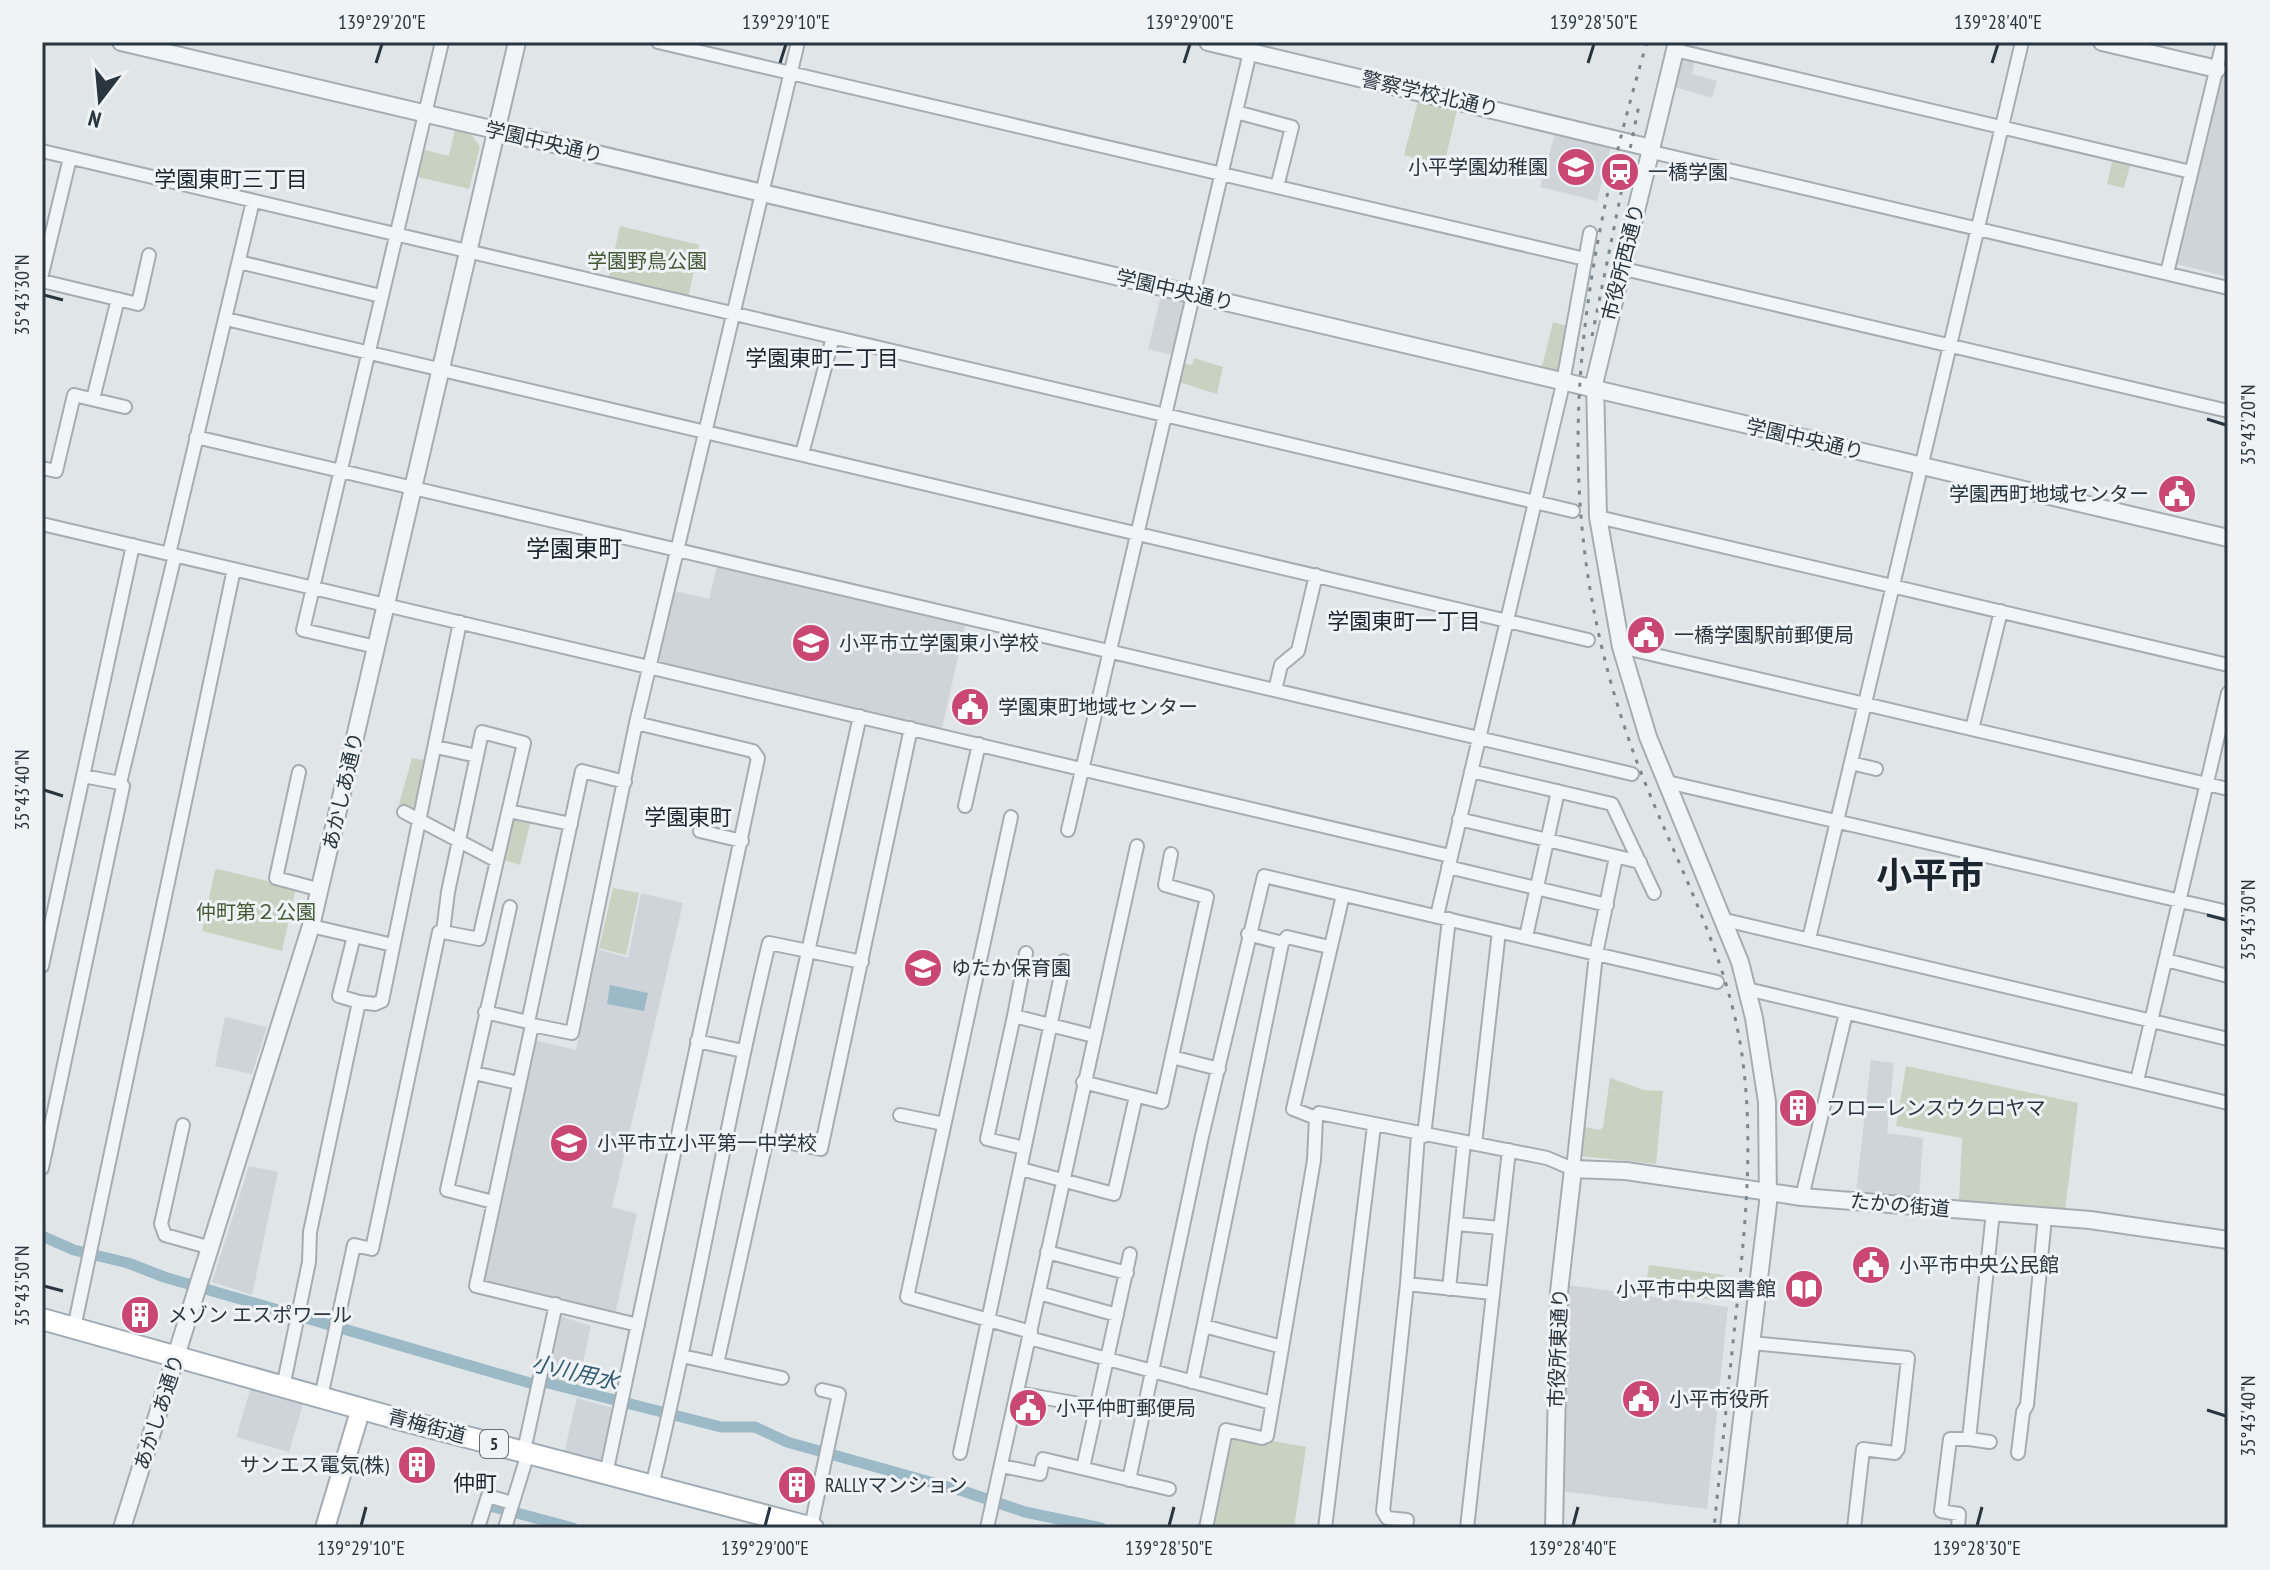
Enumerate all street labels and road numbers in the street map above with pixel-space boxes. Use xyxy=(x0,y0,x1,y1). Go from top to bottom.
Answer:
street label: 警察学校北通り xyxy=(1359,66,1501,122)
street label: 学園中央通り xyxy=(483,116,605,168)
street label: 市役所西通り xyxy=(1596,201,1650,323)
street label: 学園中央通り xyxy=(1114,264,1236,316)
street label: 学園中央通り xyxy=(1744,413,1866,465)
street label: あかしあ通り xyxy=(317,730,369,852)
street label: たかの街道 xyxy=(1849,1188,1951,1222)
street label: 市役所東通り xyxy=(1543,1288,1573,1408)
street label: あかしあ通り xyxy=(128,1351,190,1473)
street label: 青梅街道 xyxy=(385,1403,469,1449)
road number: 5 xyxy=(480,1430,508,1458)

